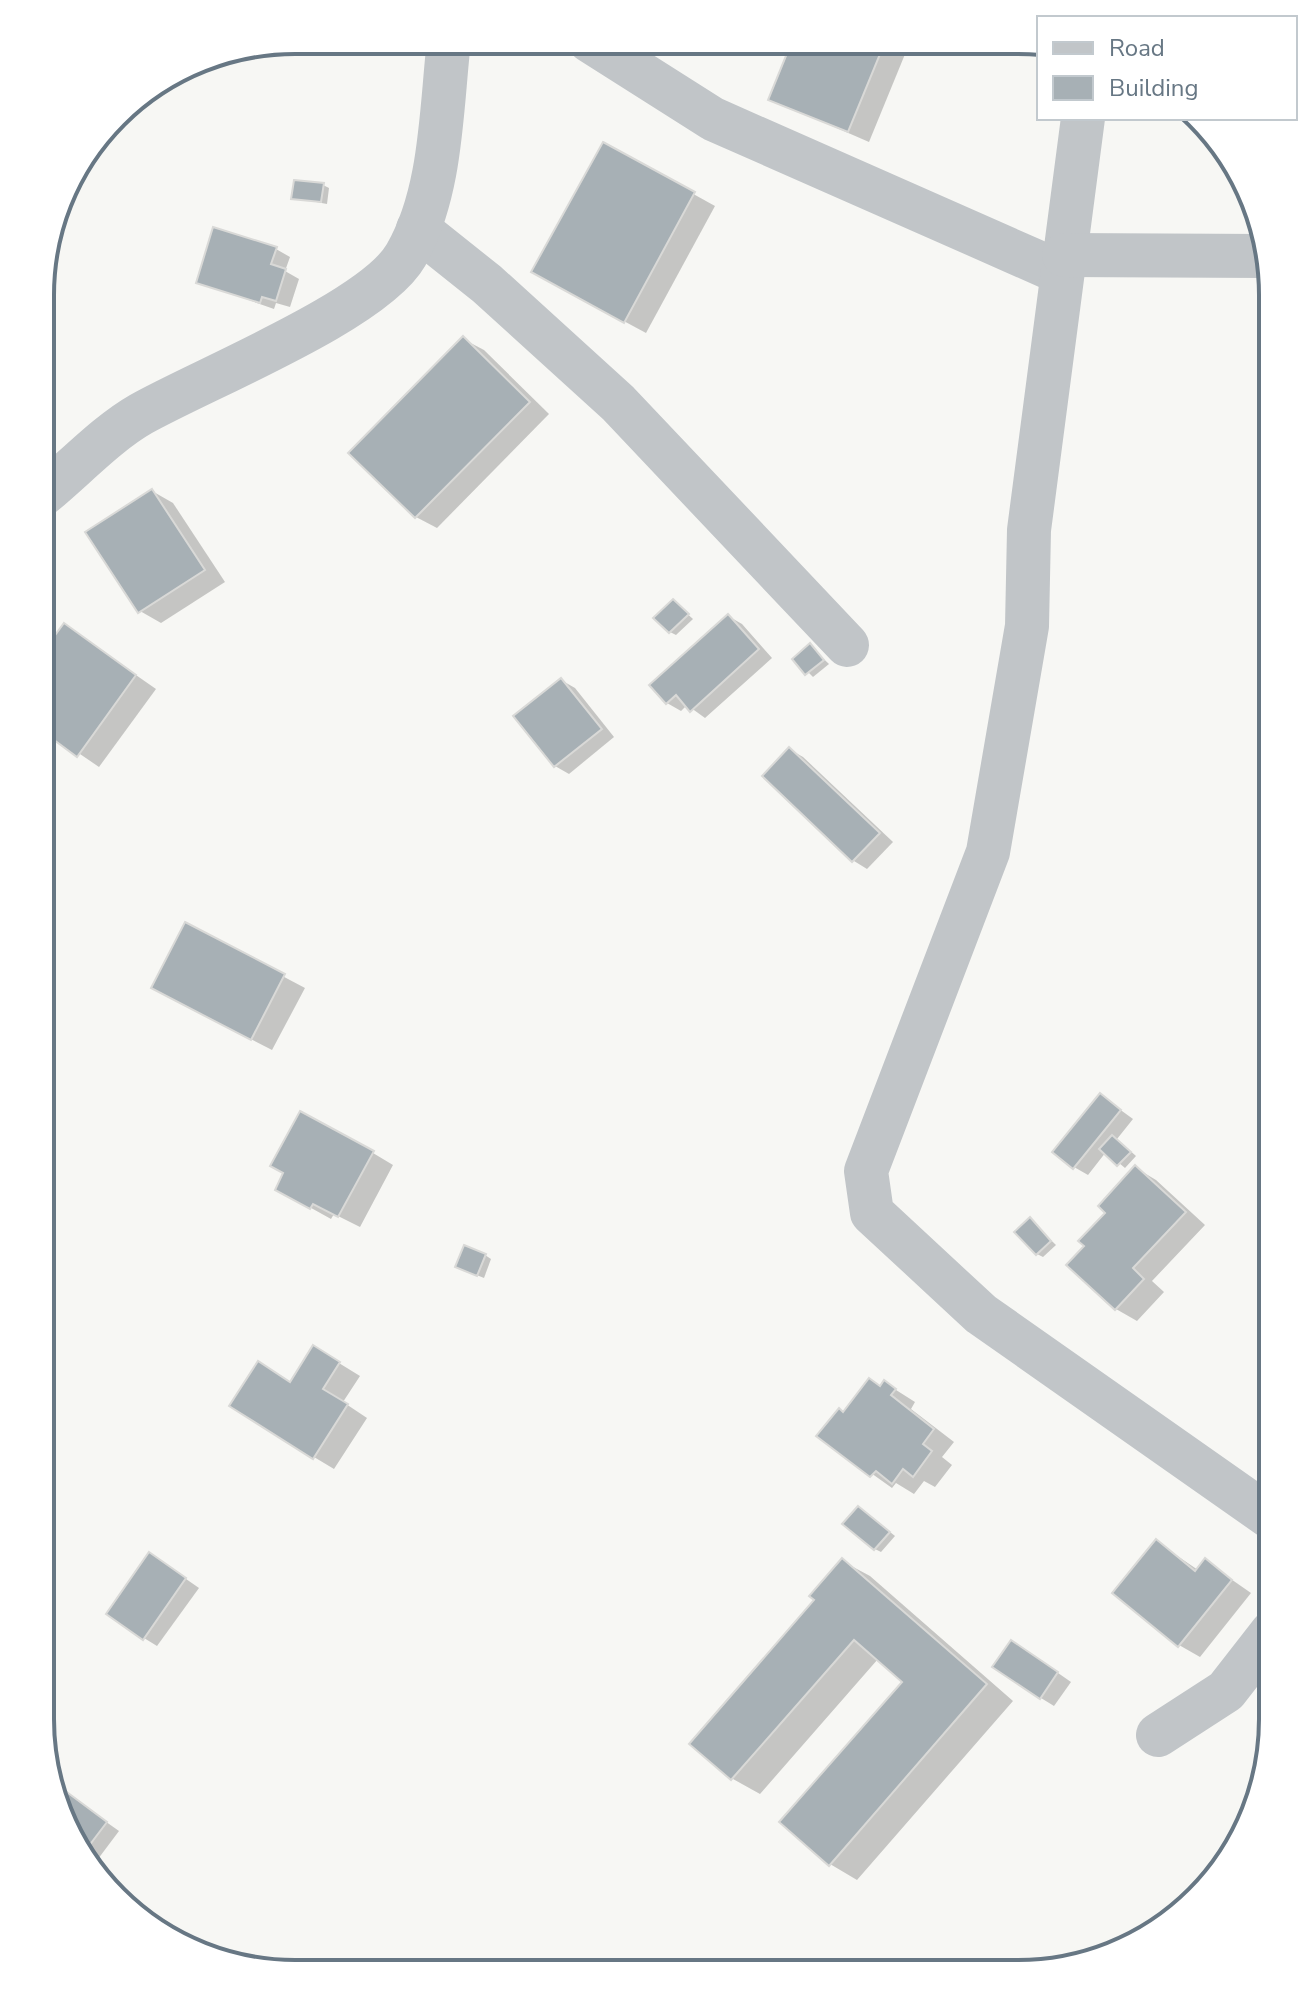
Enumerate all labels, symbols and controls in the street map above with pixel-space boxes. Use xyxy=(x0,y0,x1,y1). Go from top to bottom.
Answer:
legend xyxy=(1037,16,1297,120)
text: Road xyxy=(1109,32,1165,64)
text: Building xyxy=(1109,72,1199,104)

